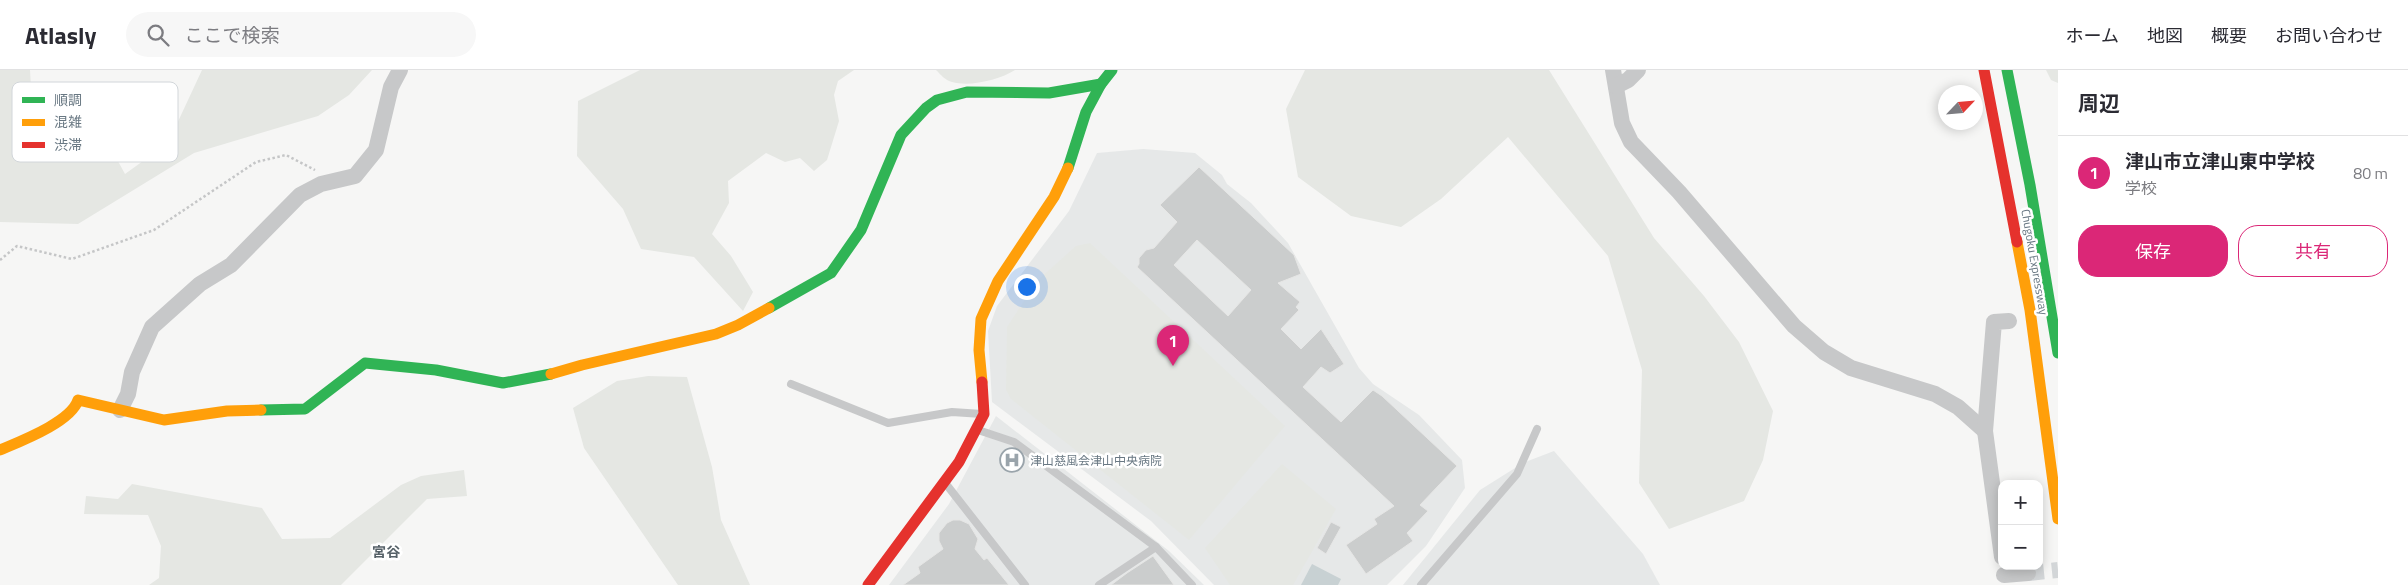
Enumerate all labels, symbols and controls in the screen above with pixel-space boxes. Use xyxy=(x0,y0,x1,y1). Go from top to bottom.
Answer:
search box xyxy=(126,12,476,57)
text: Atlasly xyxy=(25,17,96,53)
text: ここで検索 xyxy=(184,20,280,49)
icon: search xyxy=(144,21,172,49)
text: ホーム xyxy=(2066,22,2119,49)
text: 地図 xyxy=(2147,22,2183,49)
text: 概要 xyxy=(2211,22,2247,49)
text: お問い合わせ xyxy=(2275,22,2383,49)
legend xyxy=(12,82,178,162)
north arrow xyxy=(1938,85,1983,130)
text: 周辺 xyxy=(2078,87,2120,119)
text: 順調 xyxy=(54,89,82,110)
text: 混雑 xyxy=(54,111,82,132)
text: 渋滞 xyxy=(54,134,82,155)
text: 津山市立津山東中学校 xyxy=(2125,146,2315,175)
text: 1 xyxy=(2090,161,2098,185)
text: 80 m xyxy=(2353,161,2388,185)
text: 学校 xyxy=(2125,176,2157,200)
street label: Chugoku Expressway xyxy=(2016,208,2054,317)
button: 保存 xyxy=(2078,225,2228,277)
button: 共有 xyxy=(2238,225,2388,277)
your location xyxy=(1014,274,1040,300)
pin: 1 xyxy=(1157,325,1189,366)
hospital icon: 津山慈風会津山中央病院 xyxy=(999,447,1025,473)
place label: 津山慈風会津山中央病院 xyxy=(1030,451,1162,470)
map controls xyxy=(1998,480,2043,570)
button: + xyxy=(1998,480,2043,525)
button: − xyxy=(1998,525,2043,570)
district label: 宮谷 xyxy=(372,541,401,562)

